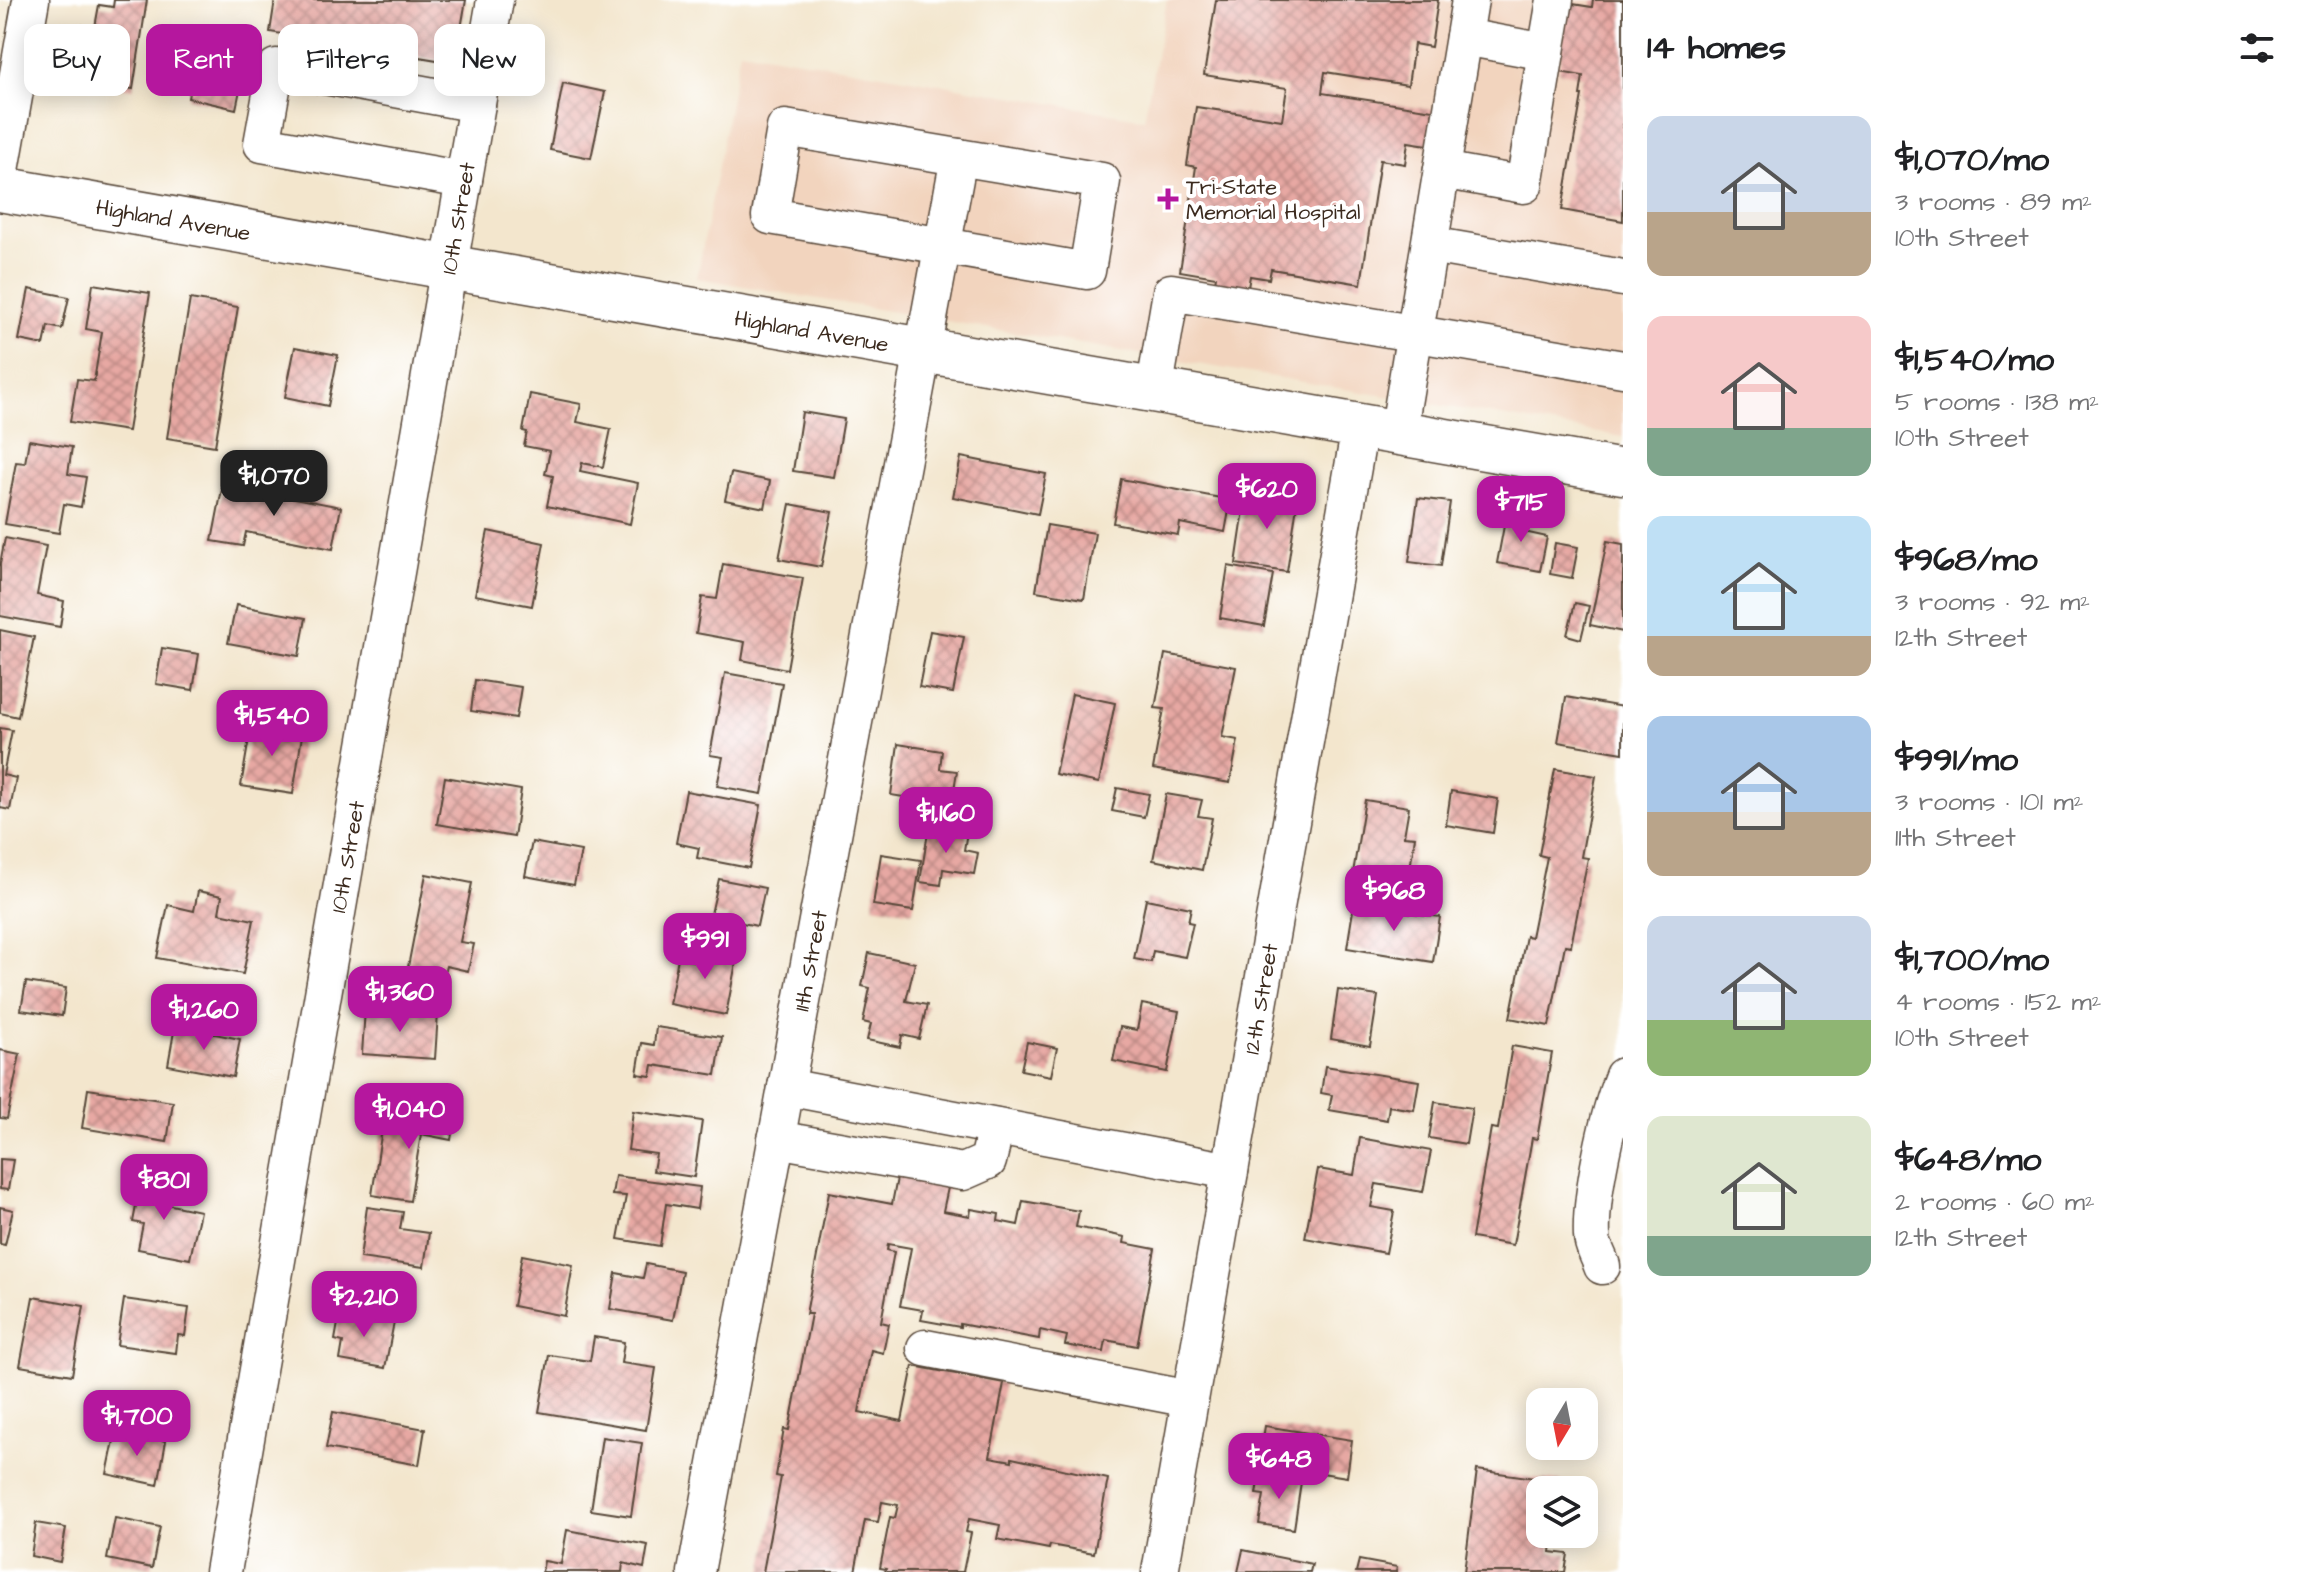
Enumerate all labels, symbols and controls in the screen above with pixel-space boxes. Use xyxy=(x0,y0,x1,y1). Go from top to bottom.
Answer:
chip: Buy xyxy=(24,24,130,96)
chip: Rent xyxy=(146,24,262,96)
chip: Filters xyxy=(278,24,418,96)
chip: New xyxy=(434,24,545,96)
text: 14 homes xyxy=(1647,24,1786,72)
icon: filters xyxy=(2235,26,2279,70)
text: $1,070/mo xyxy=(1895,136,2049,184)
icon: home xyxy=(1711,148,1807,244)
street label: 10th Street xyxy=(434,160,484,277)
place label: Tri-State Memorial Hospital xyxy=(1186,172,1360,228)
text: 3 rooms · 89 m² xyxy=(1895,184,2092,220)
marker: Tri-State Memorial Hospital xyxy=(1157,188,1179,210)
street label: Highland Avenue xyxy=(94,192,253,249)
text: 10th Street xyxy=(1895,220,2029,256)
street label: Highland Avenue xyxy=(732,303,891,361)
text: $1,540/mo xyxy=(1895,336,2054,384)
icon: home xyxy=(1711,348,1807,444)
text: 5 rooms · 138 m² xyxy=(1895,384,2099,420)
text: 10th Street xyxy=(1895,420,2029,456)
pin: $1,070 xyxy=(209,450,339,518)
text: $1,070 xyxy=(238,458,310,494)
pin: $620 xyxy=(1220,463,1314,531)
text: $620 xyxy=(1236,471,1298,507)
pin: $715 xyxy=(1474,476,1568,544)
text: $715 xyxy=(1495,484,1547,520)
text: $968/mo xyxy=(1895,536,2038,584)
icon: home xyxy=(1711,548,1807,644)
text: 3 rooms · 92 m² xyxy=(1895,584,2090,620)
text: 12th Street xyxy=(1895,620,2027,656)
pin: $1,540 xyxy=(207,690,337,758)
text: $1,540 xyxy=(235,698,309,734)
text: $991/mo xyxy=(1895,736,2018,784)
icon: home xyxy=(1711,748,1807,844)
text: 3 rooms · 101 m² xyxy=(1895,784,2083,820)
pin: $1,160 xyxy=(881,787,1011,855)
text: $1,160 xyxy=(917,795,975,831)
street label: 10th Street xyxy=(323,798,373,915)
text: 11th Street xyxy=(1895,820,2016,856)
pin: $968 xyxy=(1347,865,1441,933)
text: $968 xyxy=(1363,873,1425,909)
street label: 11th Street xyxy=(787,908,836,1014)
pin: $991 xyxy=(658,913,752,981)
text: $991 xyxy=(681,921,729,957)
text: $1,700/mo xyxy=(1895,936,2049,984)
street label: 12th Street xyxy=(1237,941,1287,1057)
icon: home xyxy=(1711,948,1807,1044)
pin: $1,360 xyxy=(335,966,465,1034)
text: $1,360 xyxy=(366,974,434,1010)
pin: $1,260 xyxy=(139,984,269,1052)
text: 4 rooms · 152 m² xyxy=(1895,984,2101,1020)
text: $1,260 xyxy=(169,992,239,1028)
text: 10th Street xyxy=(1895,1020,2029,1056)
pin: $1,040 xyxy=(344,1083,474,1151)
text: $1,040 xyxy=(373,1091,445,1127)
text: $648/mo xyxy=(1895,1136,2042,1184)
icon: home xyxy=(1711,1148,1807,1244)
pin: $801 xyxy=(117,1154,211,1222)
text: $801 xyxy=(138,1162,190,1198)
text: 2 rooms · 60 m² xyxy=(1895,1184,2095,1220)
text: 12th Street xyxy=(1895,1220,2027,1256)
pin: $2,210 xyxy=(299,1271,429,1339)
text: $2,210 xyxy=(330,1279,398,1315)
north arrow xyxy=(1526,1388,1598,1460)
map controls xyxy=(1526,1388,1598,1548)
pin: $1,700 xyxy=(72,1390,202,1458)
text: $1,700 xyxy=(101,1398,173,1434)
pin: $648 xyxy=(1232,1433,1326,1501)
text: $648 xyxy=(1246,1441,1312,1477)
button: layers xyxy=(1526,1476,1598,1548)

